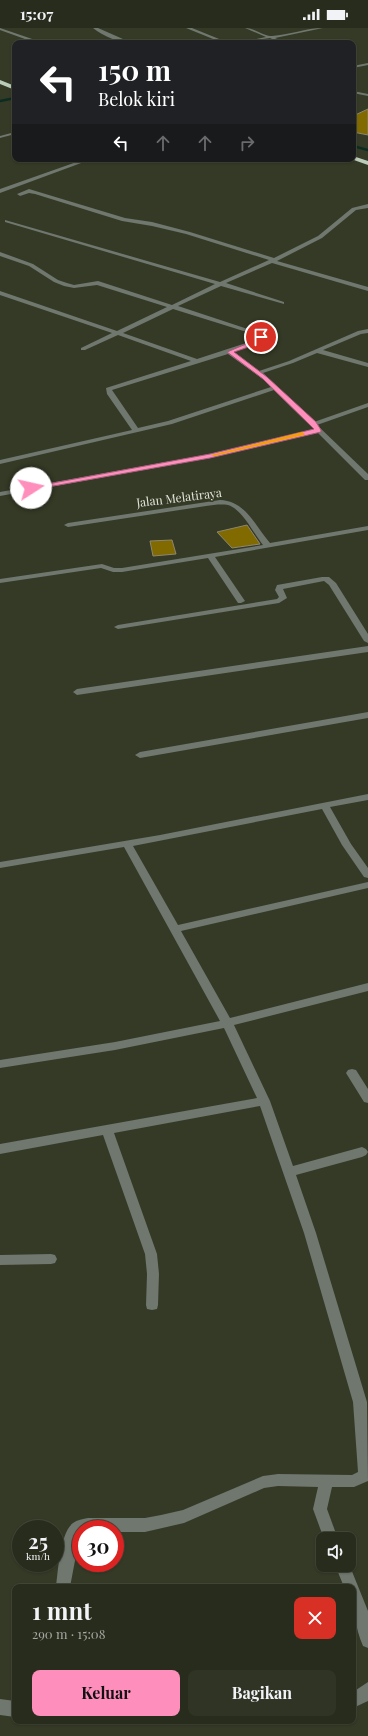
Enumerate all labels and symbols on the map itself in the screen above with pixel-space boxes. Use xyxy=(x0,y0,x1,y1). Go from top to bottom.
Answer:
pin xyxy=(244,320,278,354)
position arrow xyxy=(10,467,52,509)
street label: Jalan Melatiraya xyxy=(134,484,223,510)
speed limit sign: 30 xyxy=(72,1520,124,1572)

